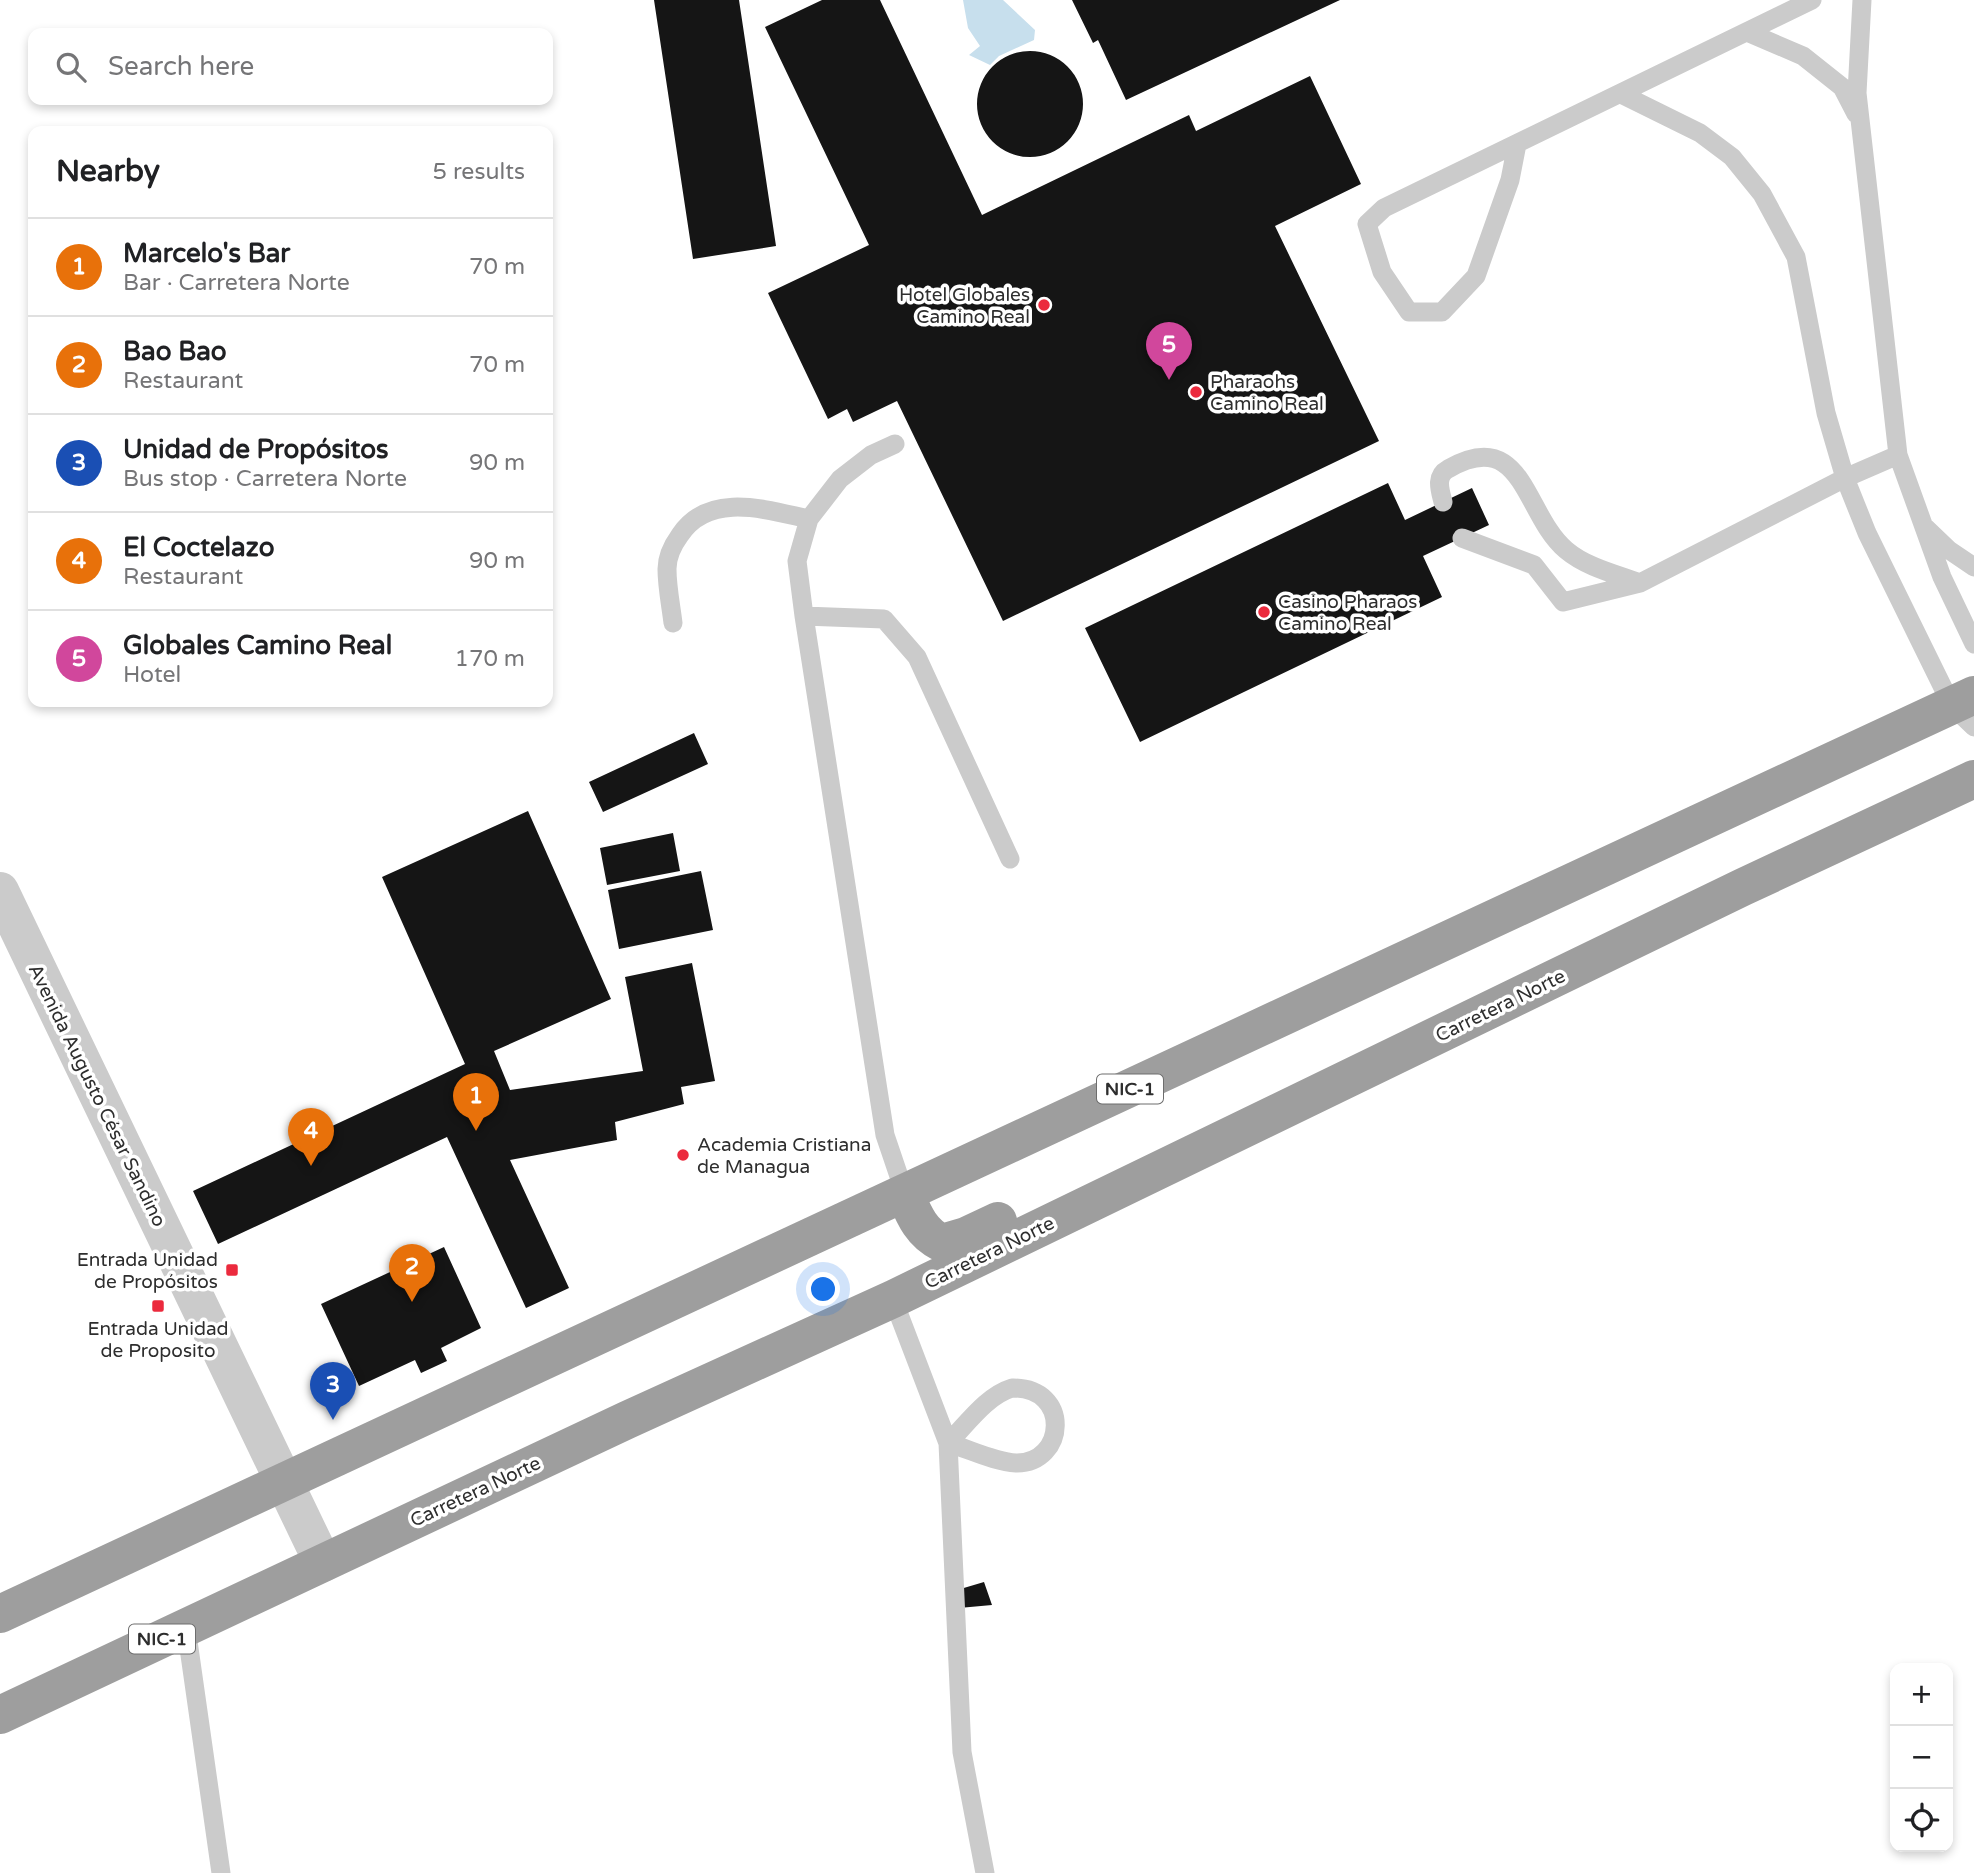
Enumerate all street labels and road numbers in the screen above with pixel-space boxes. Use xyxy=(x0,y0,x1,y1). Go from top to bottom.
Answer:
street label: Avenida Augusto César Sandino xyxy=(24,961,170,1230)
street label: Carretera Norte xyxy=(1432,965,1569,1047)
road number: NIC-1 xyxy=(1097,1074,1163,1104)
street label: Carretera Norte xyxy=(921,1212,1058,1294)
street label: Carretera Norte xyxy=(407,1452,544,1532)
road number: NIC-1 xyxy=(129,1624,195,1654)

